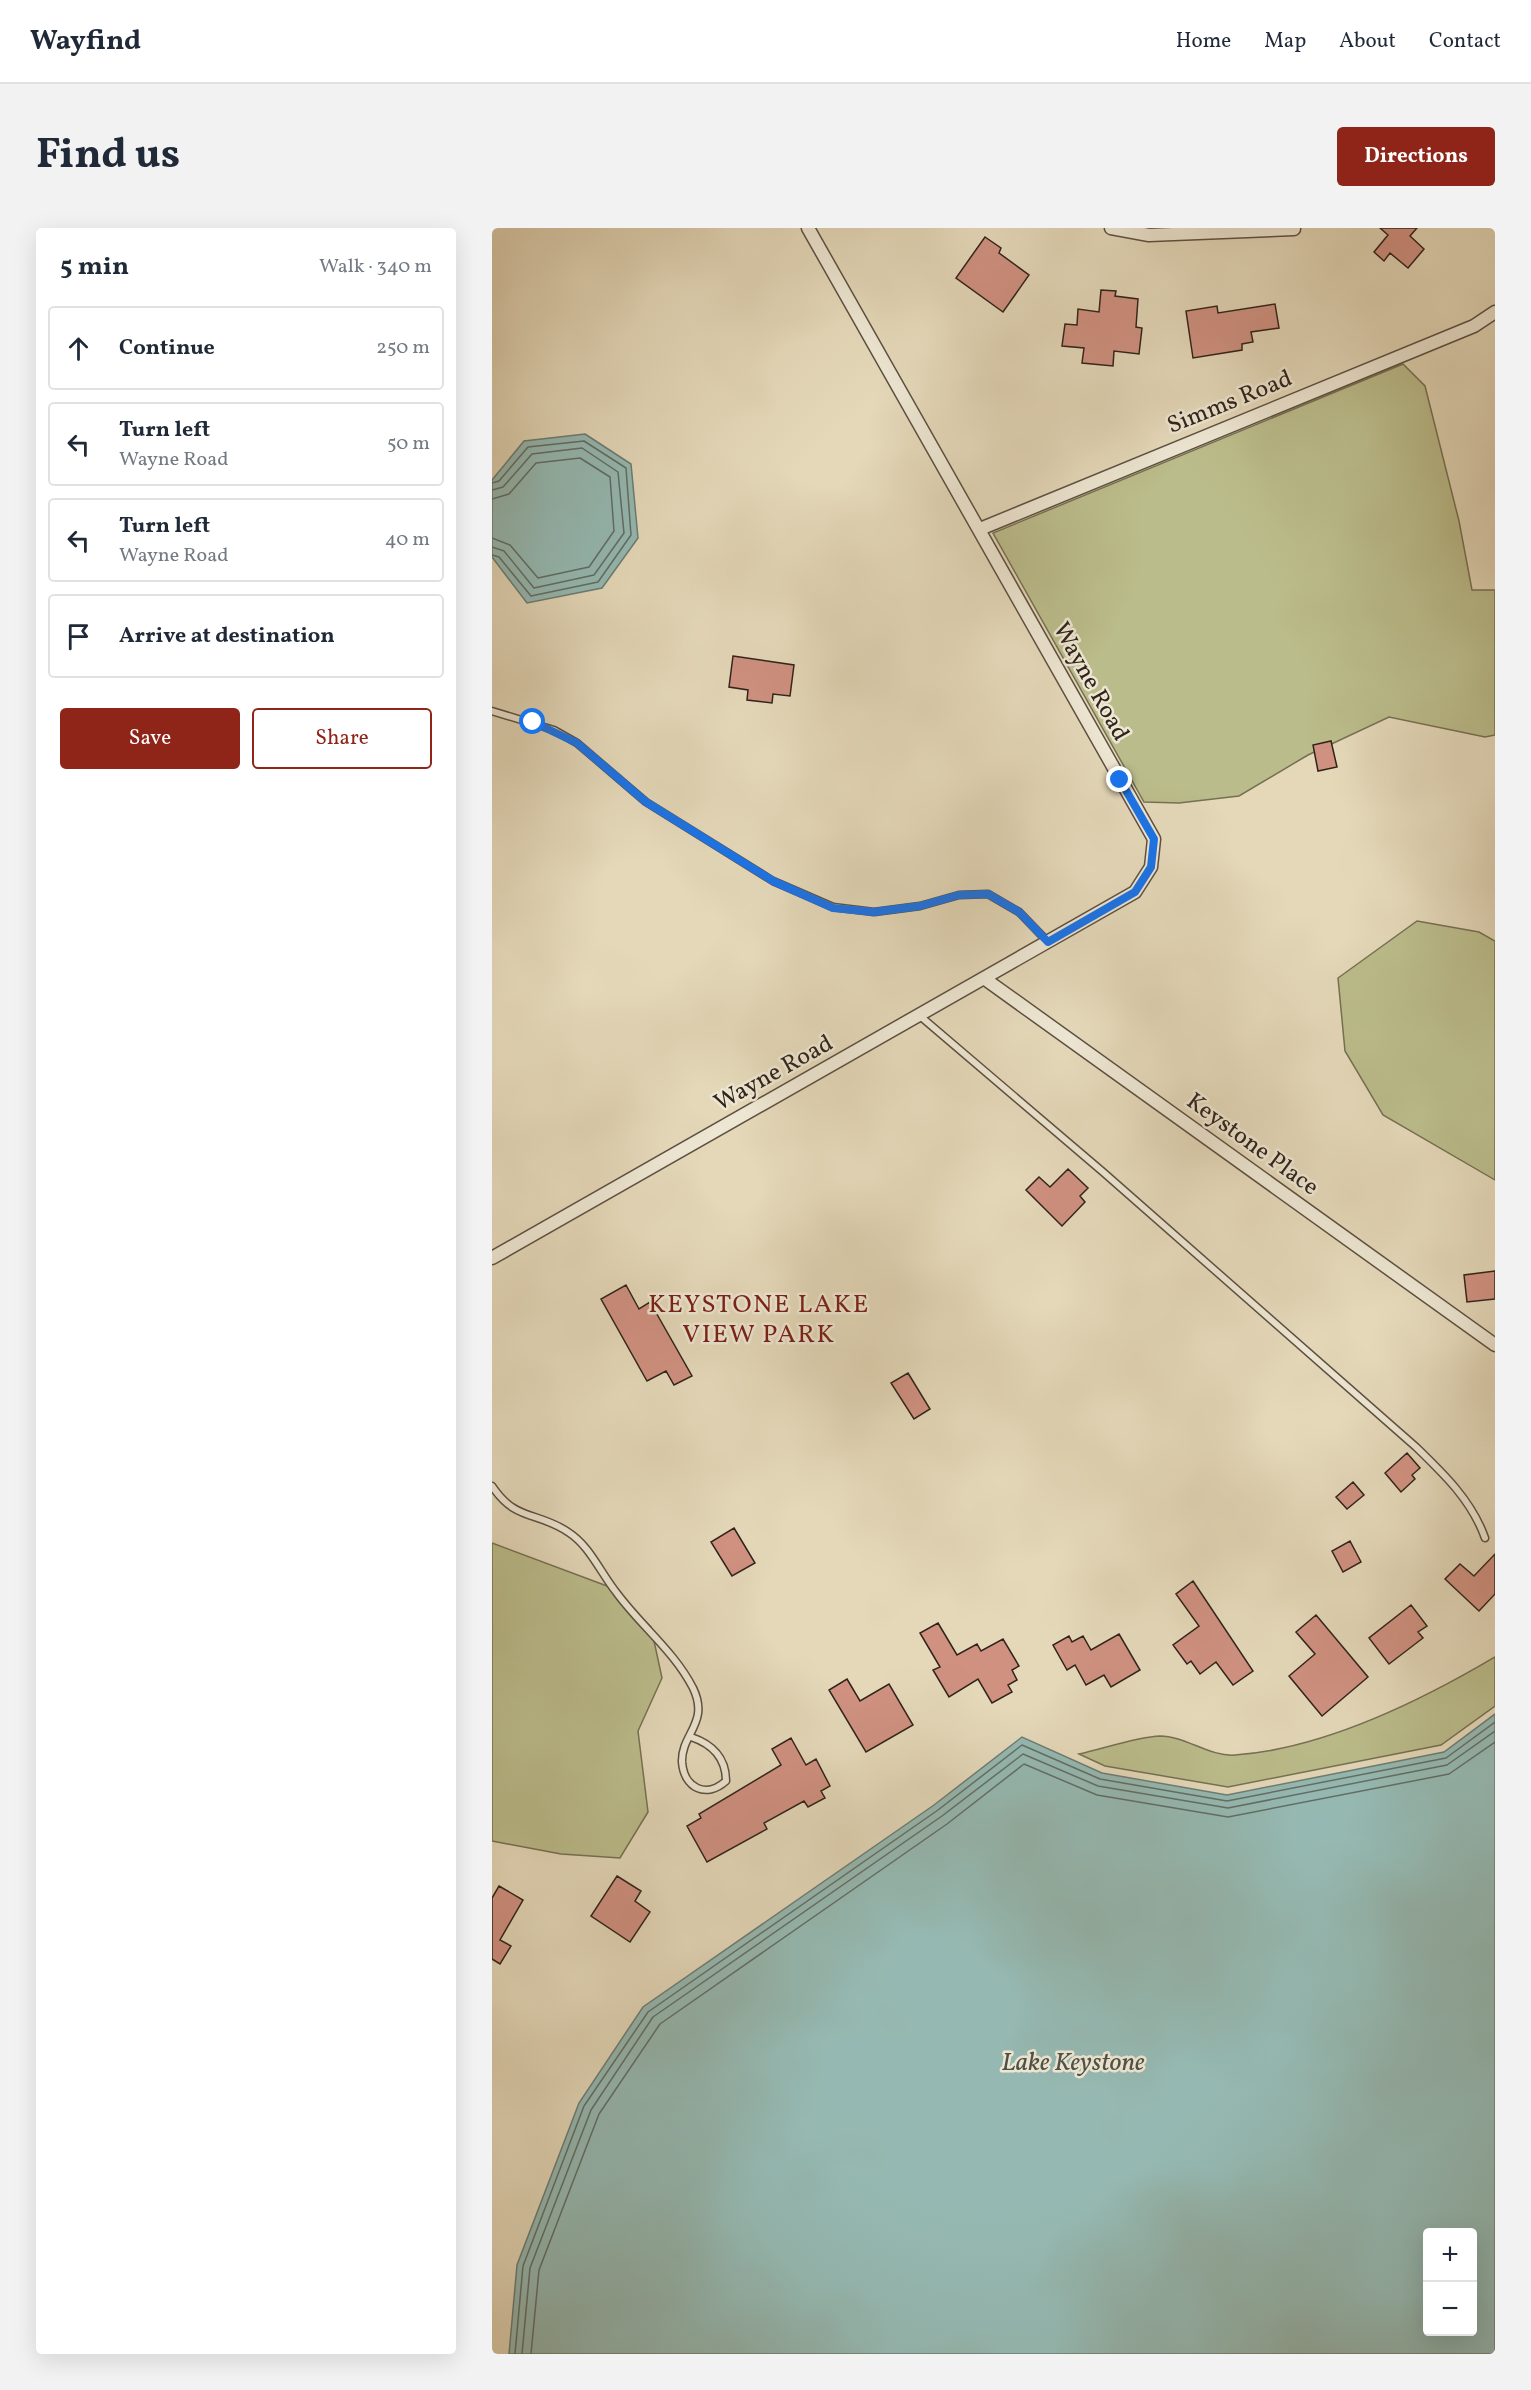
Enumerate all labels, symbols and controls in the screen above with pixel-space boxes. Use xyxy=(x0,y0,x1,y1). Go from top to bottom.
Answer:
text: Wayfind xyxy=(30,22,141,61)
text: Home xyxy=(1176,27,1231,56)
text: Map xyxy=(1264,27,1306,56)
text: About xyxy=(1339,27,1396,56)
text: Contact xyxy=(1429,27,1501,56)
text: Find us xyxy=(36,127,180,186)
button: Directions xyxy=(1337,127,1495,186)
text: 5 min xyxy=(60,249,129,285)
text: Walk · 340 m xyxy=(319,253,432,281)
icon: ahead xyxy=(62,332,95,365)
text: Continue xyxy=(119,333,215,364)
text: 250 m xyxy=(376,334,430,362)
street label: Simms Road xyxy=(1162,362,1298,444)
text: Turn left xyxy=(119,415,210,446)
icon: left xyxy=(62,428,95,461)
text: 50 m xyxy=(387,430,430,458)
text: Wayne Road xyxy=(119,446,228,474)
text: Turn left xyxy=(119,511,210,542)
icon: left xyxy=(62,524,95,557)
text: 40 m xyxy=(385,526,430,554)
text: Wayne Road xyxy=(119,542,228,570)
street label: Wayne Road xyxy=(1043,616,1137,748)
icon: arrive xyxy=(62,620,95,653)
text: Arrive at destination xyxy=(119,621,335,652)
button: Save xyxy=(60,708,240,769)
button: Share xyxy=(252,708,432,769)
route start xyxy=(519,708,545,734)
route end xyxy=(1106,766,1132,792)
street label: Wayne Road xyxy=(708,1027,840,1121)
street label: Keystone Place xyxy=(1179,1085,1325,1205)
district label: KEYSTONE LAKE VIEW PARK xyxy=(648,1287,870,1353)
water label: Lake Keystone xyxy=(1002,2045,1145,2081)
map controls xyxy=(1423,2228,1477,2336)
button: + xyxy=(1423,2228,1477,2282)
button: − xyxy=(1423,2282,1477,2336)

